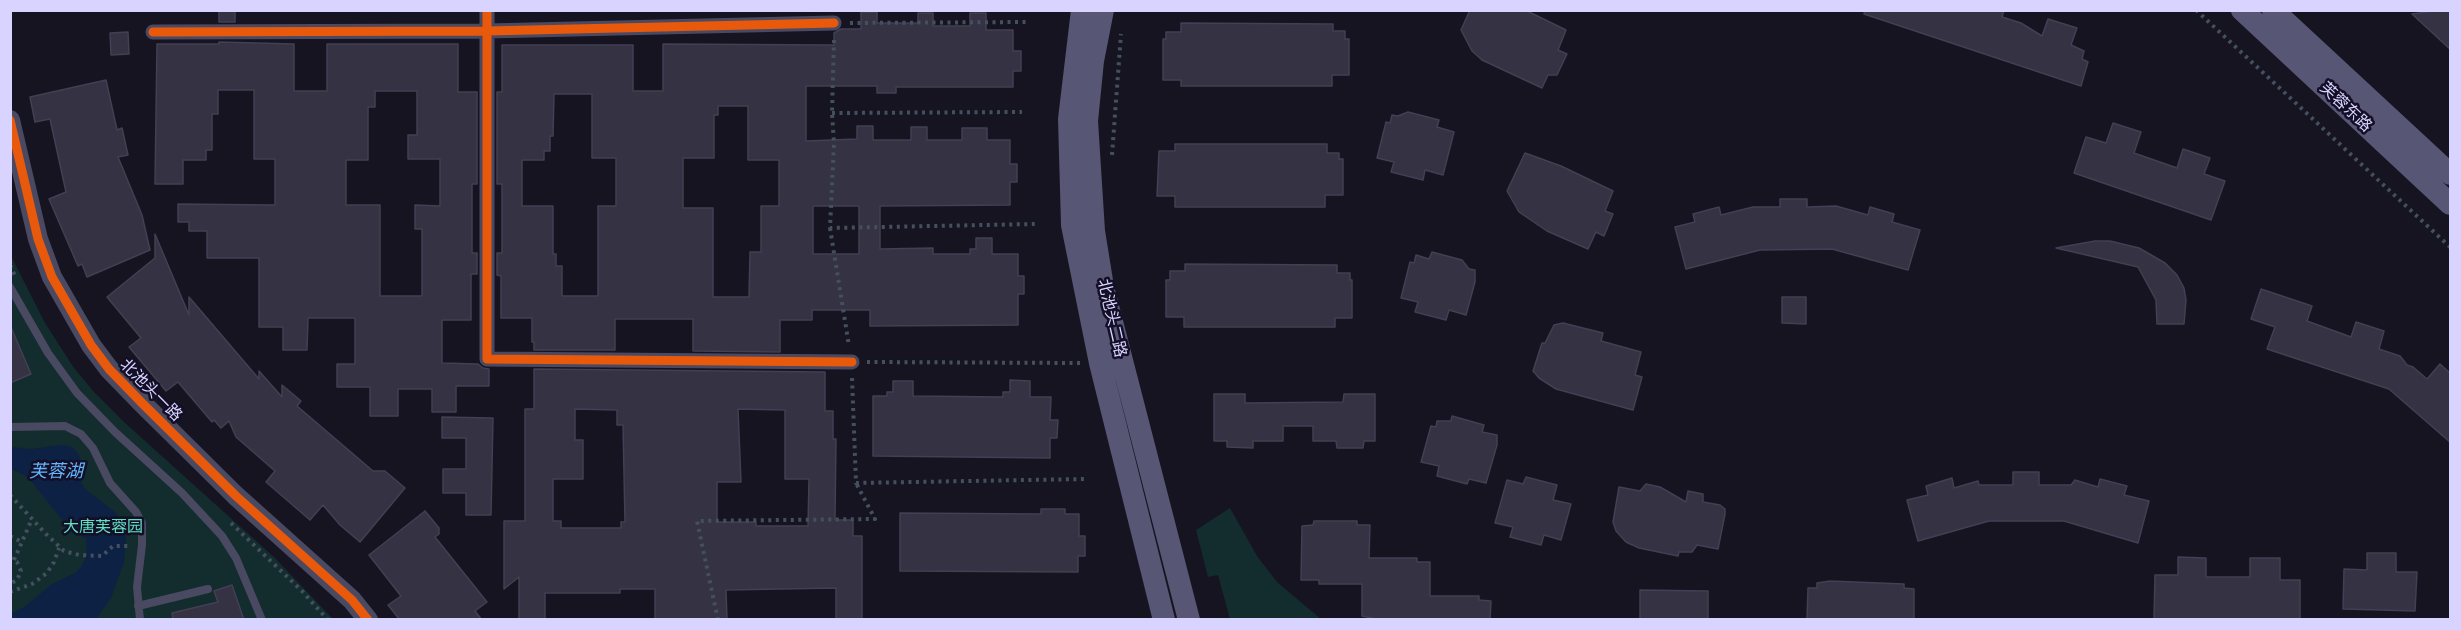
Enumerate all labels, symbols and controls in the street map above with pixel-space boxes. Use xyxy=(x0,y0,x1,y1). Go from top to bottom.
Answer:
street label: 芙蓉东路 xyxy=(2316,78,2376,136)
street label: 北池头二路 xyxy=(1094,277,1130,359)
street label: 北池头一路 xyxy=(116,355,186,425)
water label: 芙蓉湖 xyxy=(29,460,83,482)
park label: 大唐芙蓉园 xyxy=(63,517,143,537)

